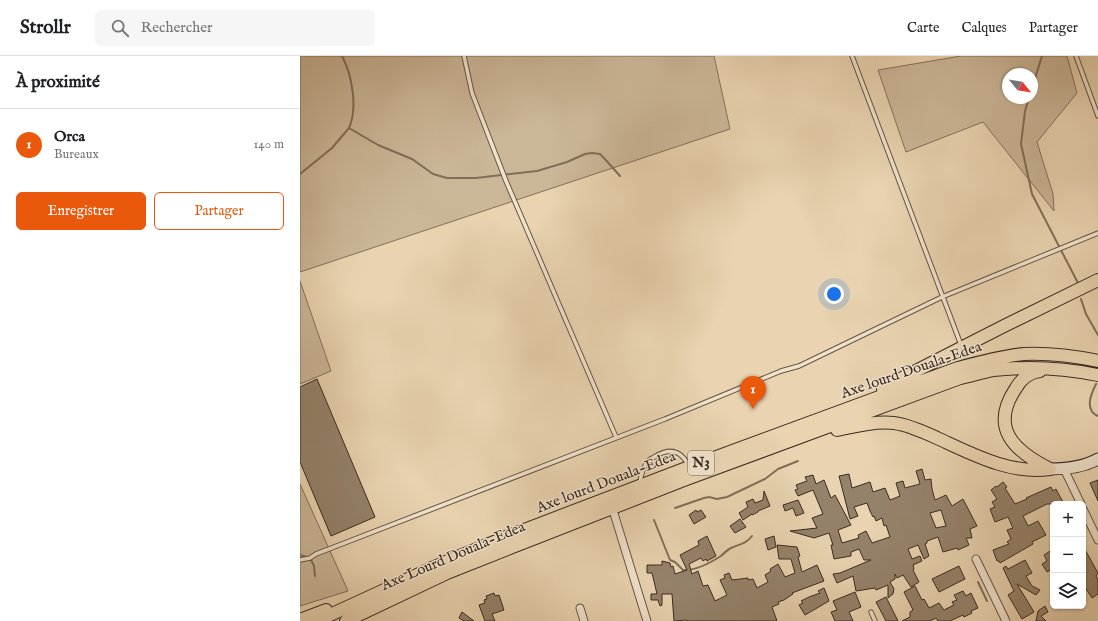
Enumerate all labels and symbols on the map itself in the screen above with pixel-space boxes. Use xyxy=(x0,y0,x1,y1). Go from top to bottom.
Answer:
north arrow xyxy=(1002,68,1038,104)
your location xyxy=(824,284,844,304)
street label: Axe lourd Douala-Edea xyxy=(837,337,984,403)
pin: 1 xyxy=(740,376,766,409)
street label: Axe lourd Douala-Edea xyxy=(533,446,679,518)
road number: N3 xyxy=(688,451,714,475)
street label: Axe Lourd Douala-Edea xyxy=(377,517,528,595)

